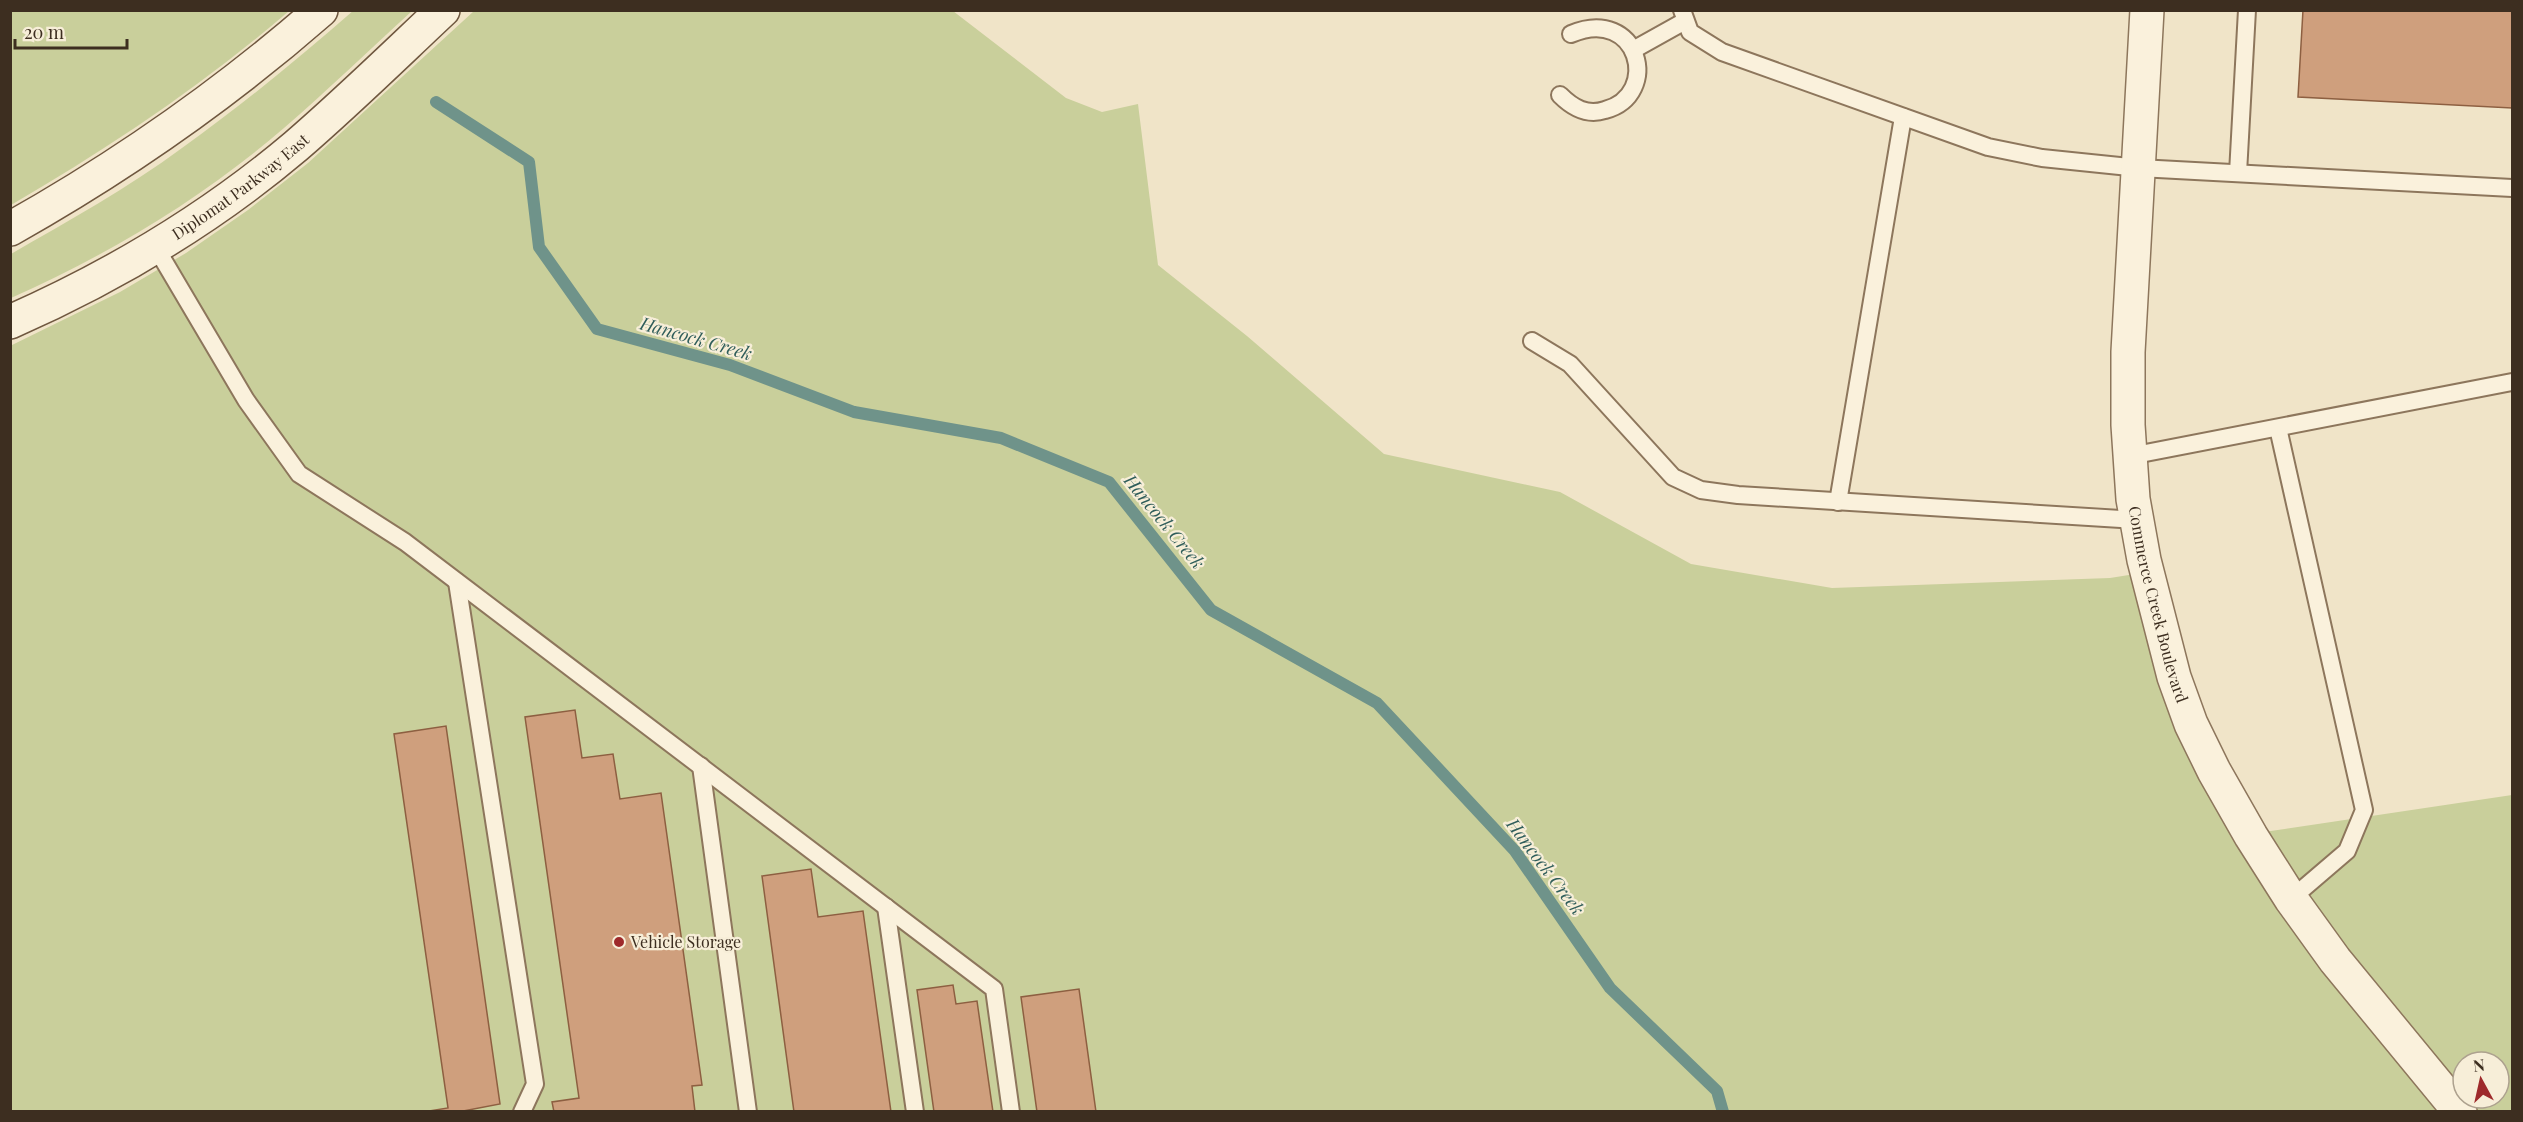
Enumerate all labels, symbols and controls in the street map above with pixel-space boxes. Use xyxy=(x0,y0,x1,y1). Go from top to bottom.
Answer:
scale bar xyxy=(15,12,128,50)
text: 20 m xyxy=(24,20,64,44)
street label: Diplomat Parkway East xyxy=(168,128,313,244)
water label: Hancock Creek xyxy=(637,310,755,365)
water label: Hancock Creek xyxy=(1119,468,1210,574)
street label: Commerce Creek Boulevard xyxy=(2124,504,2193,705)
water label: Hancock Creek xyxy=(1501,812,1590,920)
place label: Vehicle Storage xyxy=(630,931,741,952)
marker: Vehicle Storage xyxy=(612,935,626,949)
north arrow xyxy=(2451,1050,2511,1110)
text: N xyxy=(2472,1053,2486,1076)

